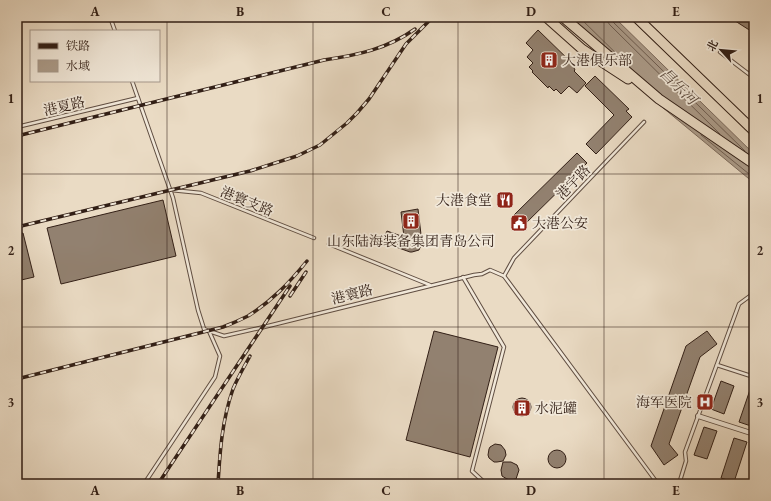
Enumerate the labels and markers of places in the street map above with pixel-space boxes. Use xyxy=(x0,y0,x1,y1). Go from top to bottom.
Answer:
building icon: 大港俱乐部 xyxy=(539,50,559,70)
place label: 大港俱乐部 xyxy=(562,51,632,69)
restaurant icon: 大港食堂 xyxy=(495,190,515,210)
place label: 大港食堂 xyxy=(436,191,492,209)
building icon: 山东陆海装备集团青岛公司 xyxy=(401,211,421,231)
public building icon: 大港公安 xyxy=(509,213,529,233)
place label: 大港公安 xyxy=(532,214,588,232)
place label: 山东陆海装备集团青岛公司 xyxy=(327,232,495,250)
hospital icon: 海军医院 xyxy=(695,392,715,412)
place label: 海军医院 xyxy=(636,393,692,411)
building icon: 水泥罐 xyxy=(512,398,532,418)
place label: 水泥罐 xyxy=(535,399,577,417)

